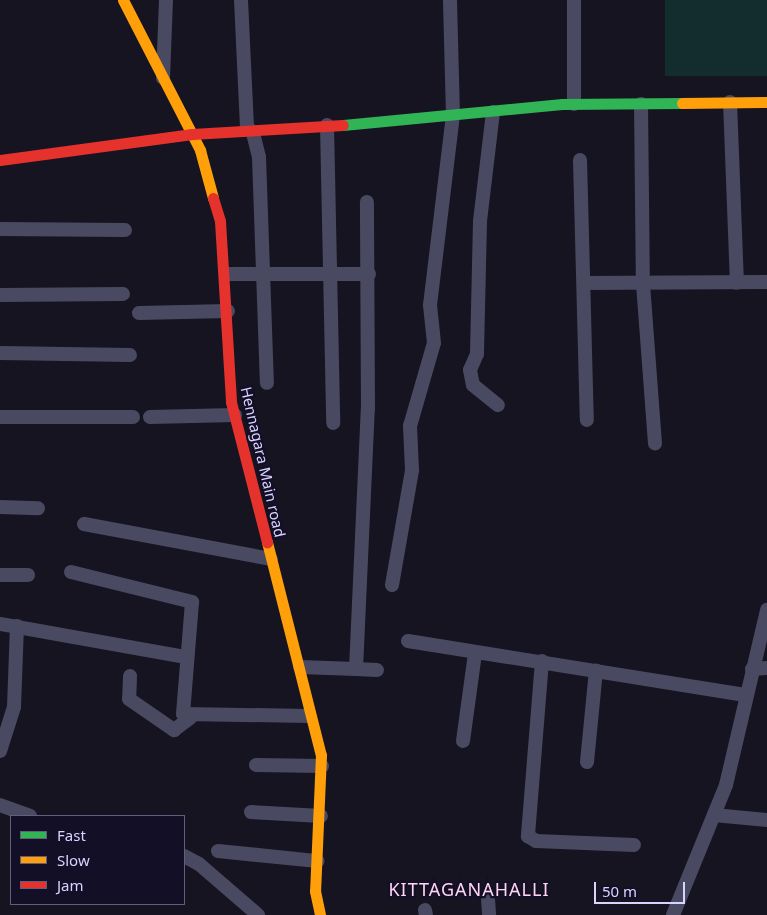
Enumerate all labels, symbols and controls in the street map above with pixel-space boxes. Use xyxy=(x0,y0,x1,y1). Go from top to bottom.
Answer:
street label: Hennagara Main road xyxy=(237,385,289,539)
legend xyxy=(10,815,185,905)
text: Fast xyxy=(57,825,86,845)
text: Slow xyxy=(57,850,90,870)
scale bar xyxy=(597,872,688,904)
text: Jam xyxy=(57,875,84,895)
district label: KITTAGANAHALLI xyxy=(387,878,551,900)
text: 50 m xyxy=(602,881,637,901)

